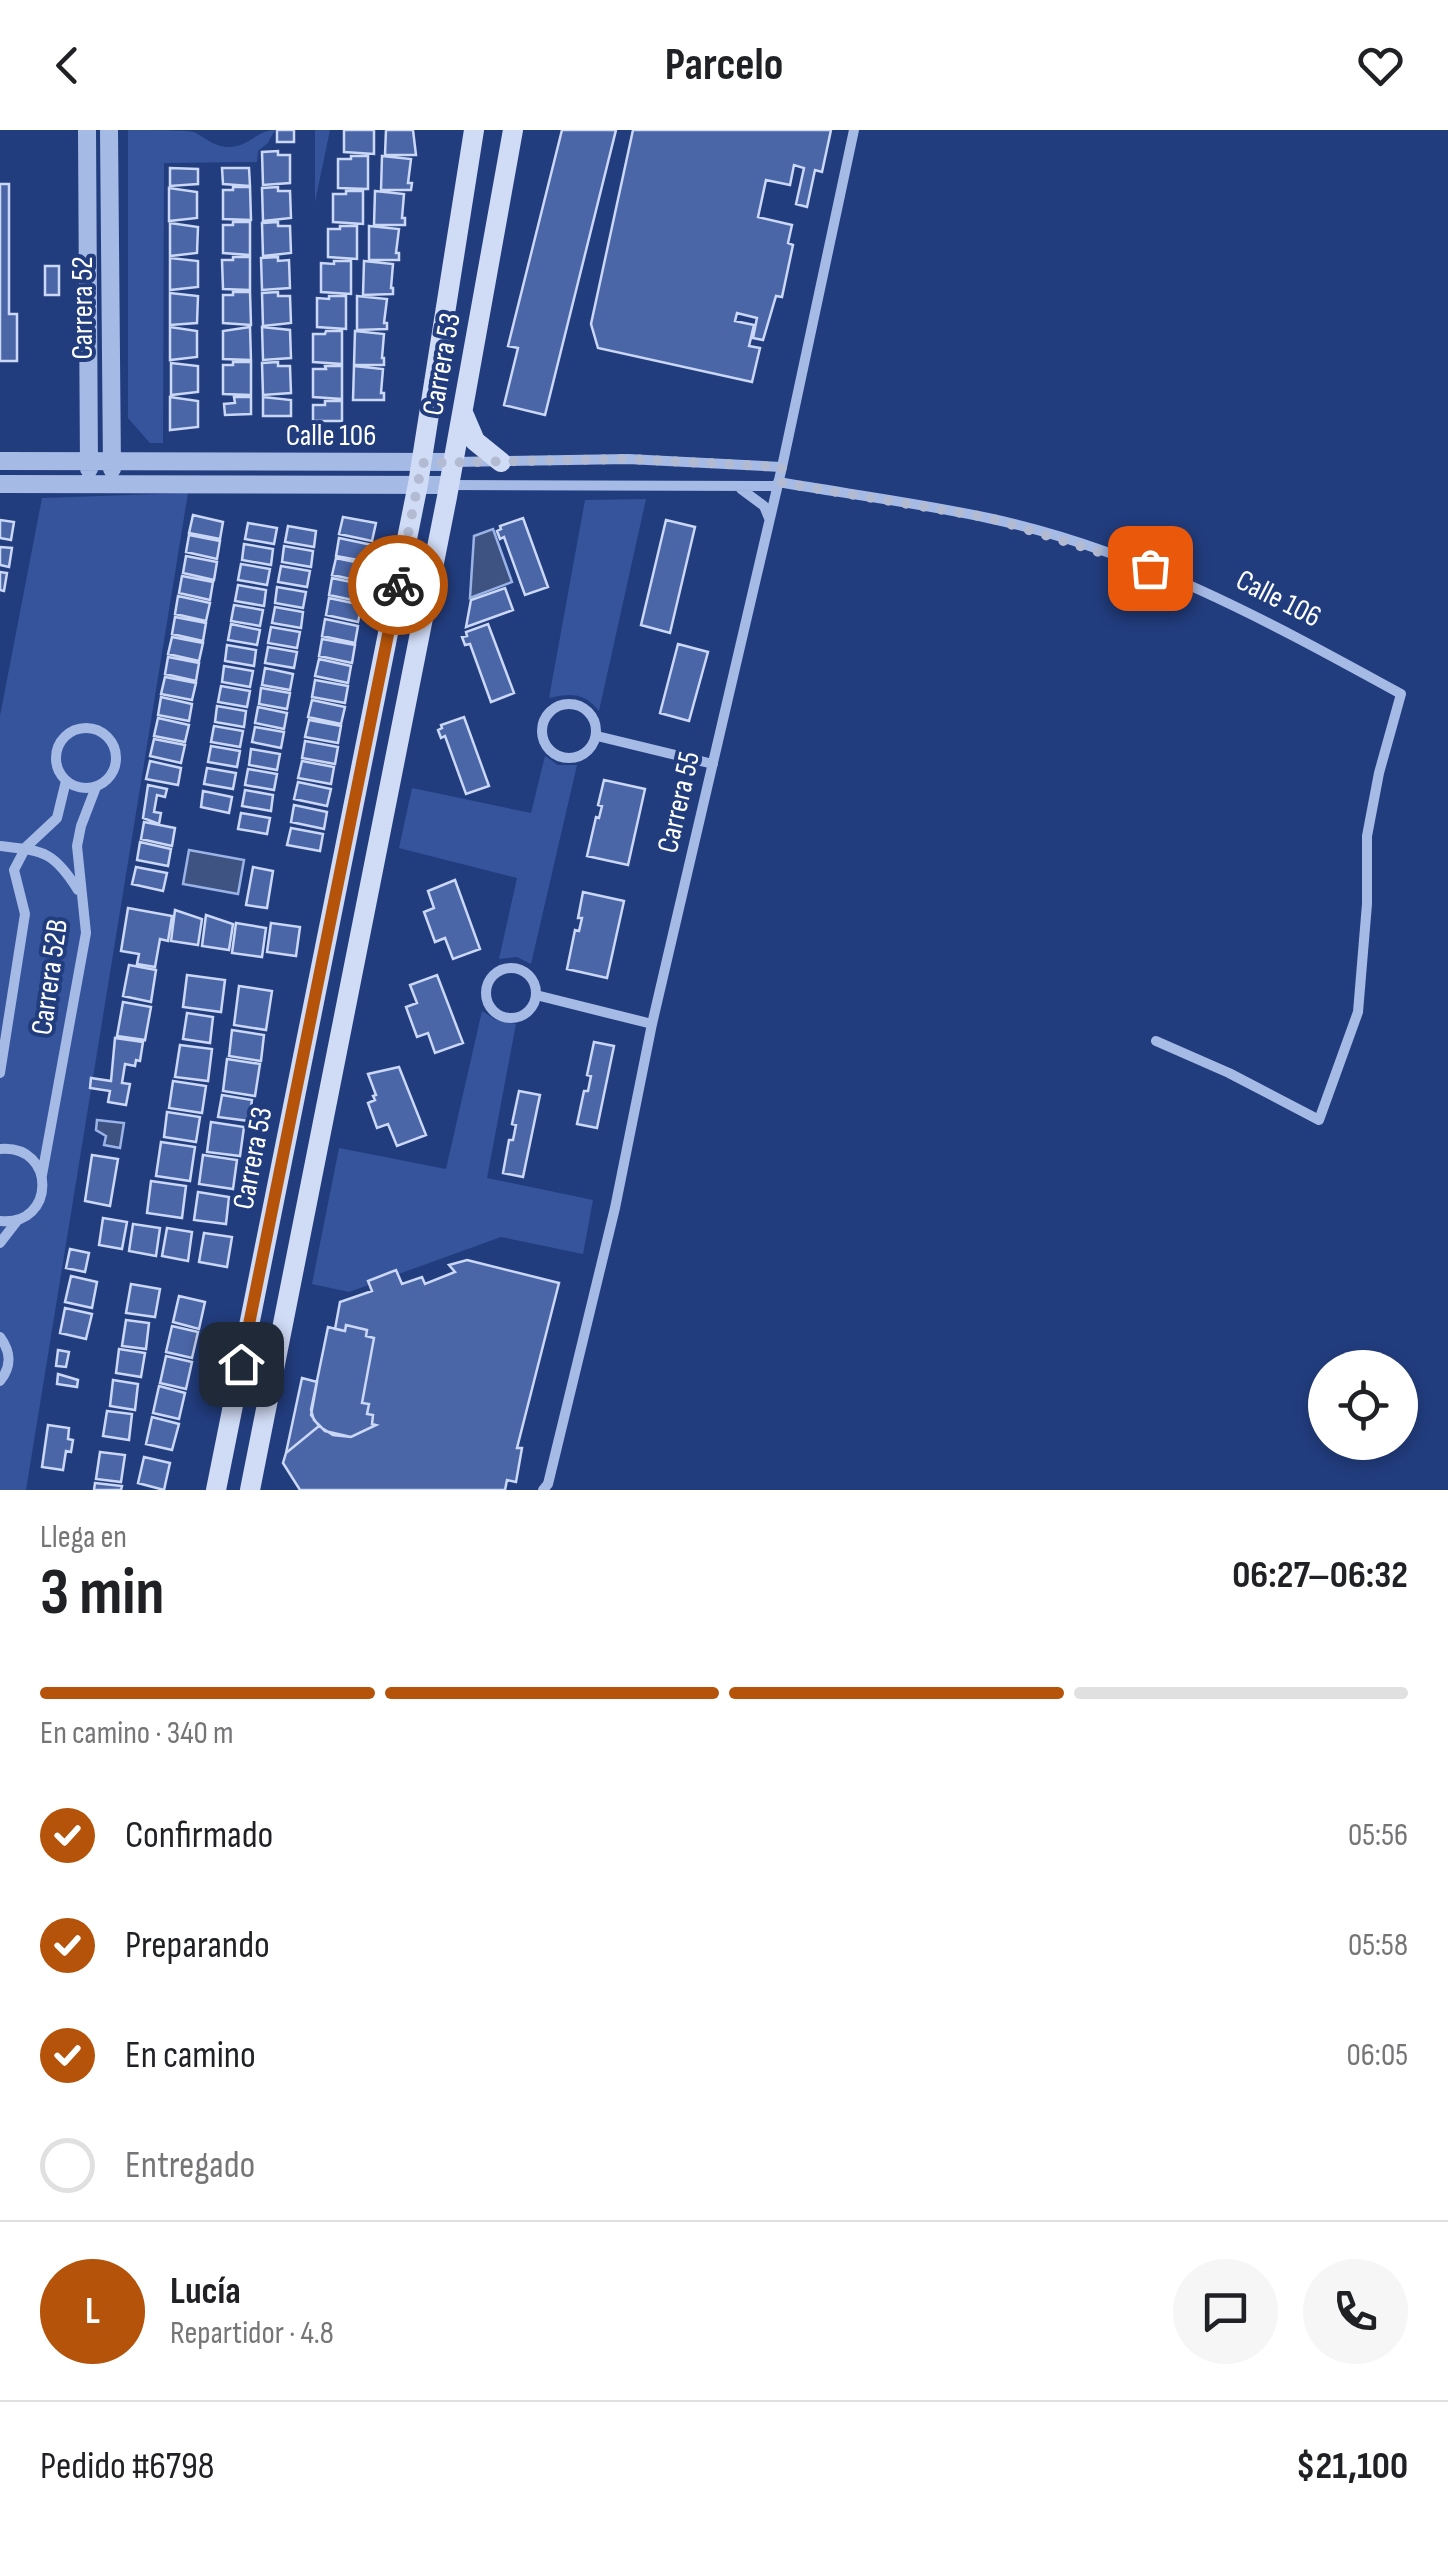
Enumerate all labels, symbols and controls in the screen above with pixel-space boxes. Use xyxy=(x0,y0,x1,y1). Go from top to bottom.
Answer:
icon: back xyxy=(40,38,95,93)
text: Parcelo xyxy=(665,38,783,93)
icon: heart xyxy=(1353,38,1408,93)
street label: Carrera 52 xyxy=(65,256,101,360)
street label: Carrera 53 xyxy=(415,310,469,418)
street label: Calle 106 xyxy=(286,418,376,454)
pin xyxy=(1108,526,1193,611)
courier xyxy=(348,535,448,635)
icon: bag xyxy=(1123,541,1178,596)
icon: bike xyxy=(371,558,426,613)
street label: Calle 106 xyxy=(1230,562,1327,635)
street label: Carrera 55 xyxy=(650,748,708,856)
street label: Carrera 52B xyxy=(24,917,76,1037)
street label: Carrera 53 xyxy=(225,1104,281,1212)
pin xyxy=(199,1322,284,1407)
icon: home xyxy=(214,1337,269,1392)
map controls xyxy=(1308,1350,1418,1460)
button: locate xyxy=(1308,1350,1418,1460)
text: Llega en xyxy=(40,1518,127,1557)
text: 06:27–06:32 xyxy=(1232,1553,1408,1598)
text: 3 min xyxy=(40,1555,164,1633)
text: En camino · 340 m xyxy=(40,1714,233,1753)
icon: check xyxy=(40,1808,95,1863)
text: Confirmado xyxy=(125,1813,273,1858)
text: 05:56 xyxy=(1348,1816,1408,1855)
icon: check xyxy=(40,1918,95,1973)
text: Preparando xyxy=(125,1923,270,1968)
text: 05:58 xyxy=(1348,1926,1408,1965)
icon: check xyxy=(40,2028,95,2083)
text: En camino xyxy=(125,2033,256,2078)
text: 06:05 xyxy=(1347,2036,1408,2075)
text: Entregado xyxy=(125,2143,255,2188)
button: chat xyxy=(1173,2259,1278,2364)
button: phone xyxy=(1303,2259,1408,2364)
text: Lucía xyxy=(170,2269,241,2314)
text: L xyxy=(85,2289,100,2334)
text: Repartidor · 4.8 xyxy=(170,2314,334,2353)
text: Pedido #6798 xyxy=(40,2444,215,2489)
text: $21,100 xyxy=(1296,2444,1408,2489)

